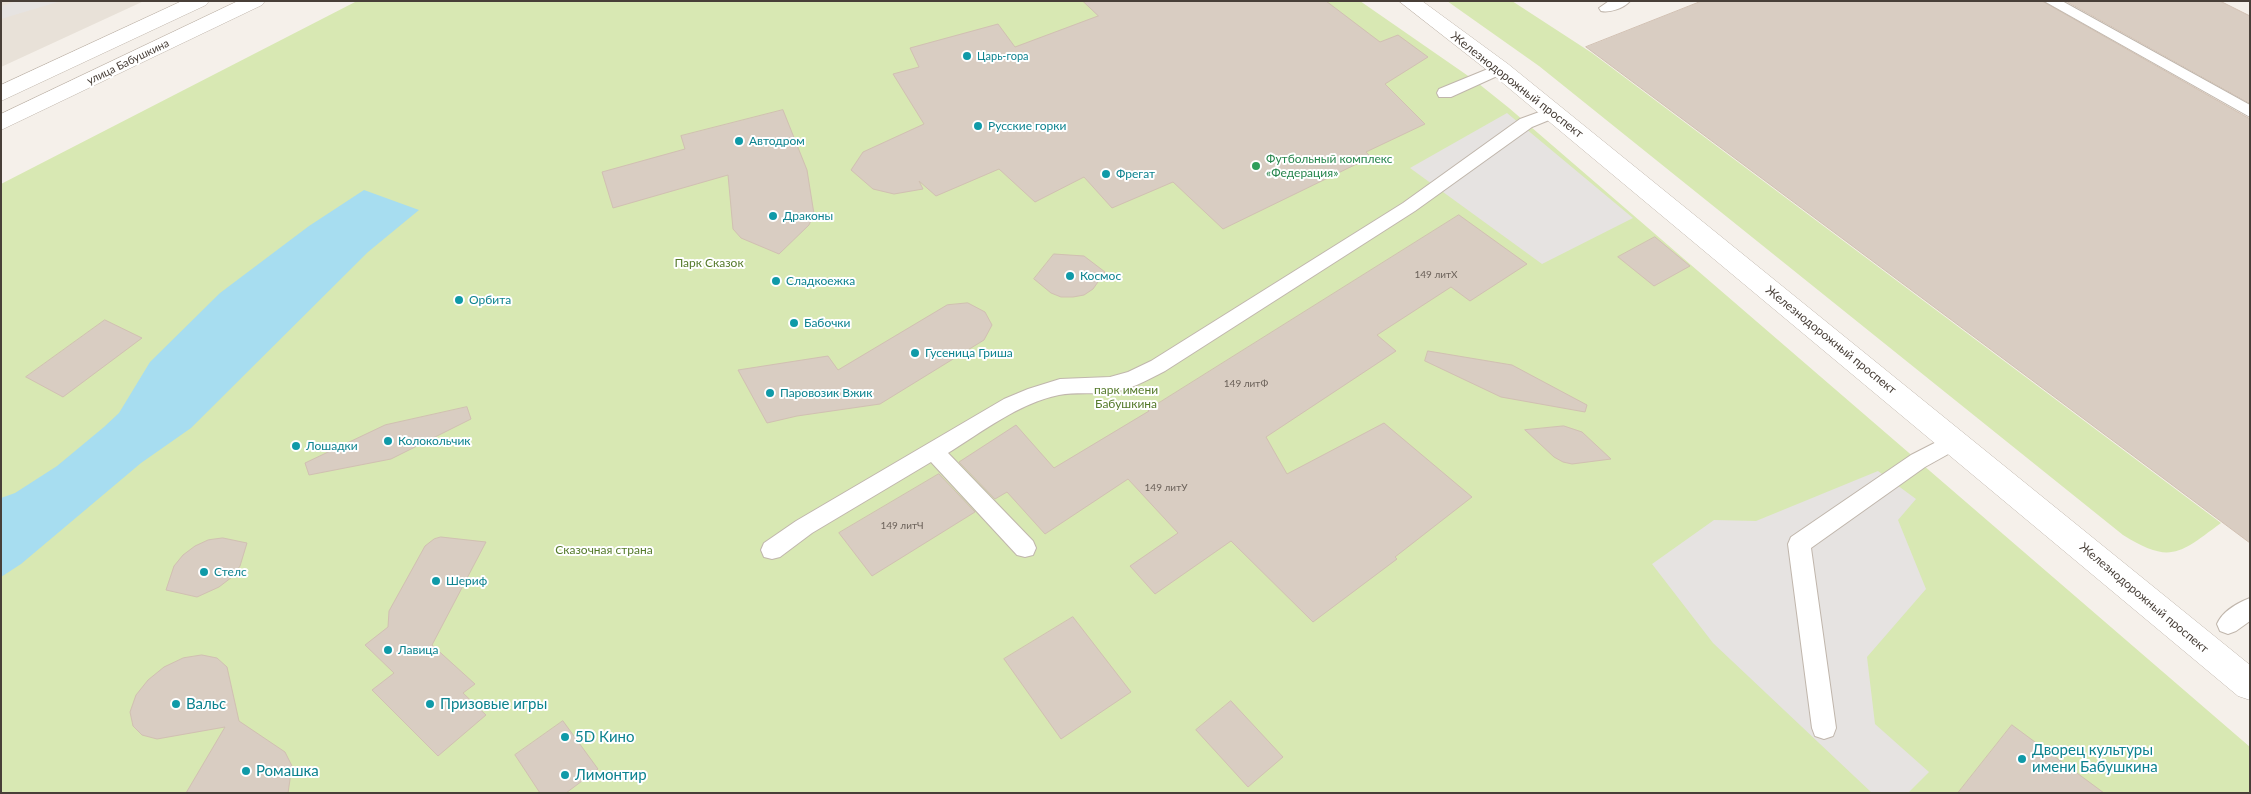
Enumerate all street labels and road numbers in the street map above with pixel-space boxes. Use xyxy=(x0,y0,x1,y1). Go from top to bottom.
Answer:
street label: Железнодорожный проспект xyxy=(1448,29,1586,141)
street label: улица Бабушкина xyxy=(85,36,171,88)
street label: Железнодорожный проспект xyxy=(1763,283,1899,397)
street label: Железнодорожный проспект xyxy=(2077,540,2211,656)

